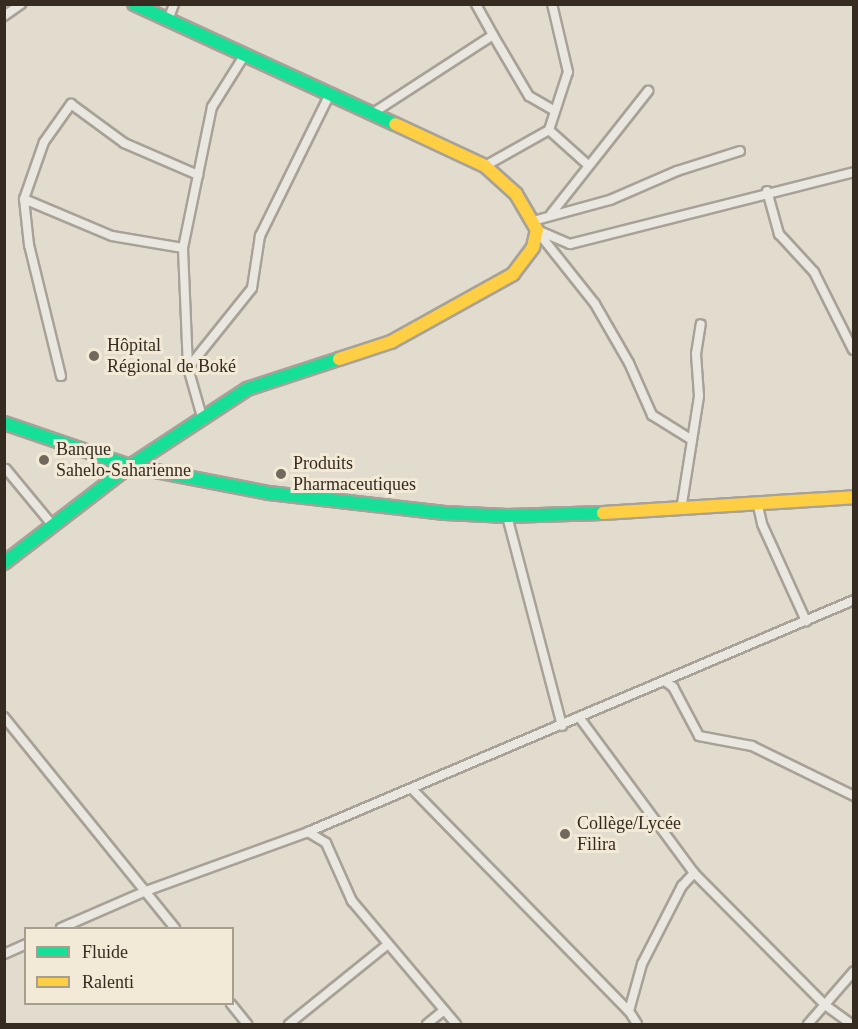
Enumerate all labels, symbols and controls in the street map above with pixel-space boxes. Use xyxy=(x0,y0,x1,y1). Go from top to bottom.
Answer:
place label: Hôpital Régional de Boké xyxy=(107,335,236,378)
marker: Hôpital Régional de Boké xyxy=(85,347,103,365)
place label: Banque Sahelo-Saharienne xyxy=(56,439,191,482)
marker: Banque Sahelo-Saharienne xyxy=(37,453,51,467)
place label: Produits Pharmaceutiques xyxy=(293,453,416,496)
marker: Produits Pharmaceutiques xyxy=(274,467,288,481)
place label: Collège/Lycée Filira xyxy=(577,813,681,856)
marker: Collège/Lycée Filira xyxy=(558,827,572,841)
legend xyxy=(24,927,234,1005)
text: Fluide xyxy=(82,942,128,962)
text: Ralenti xyxy=(82,972,134,992)

